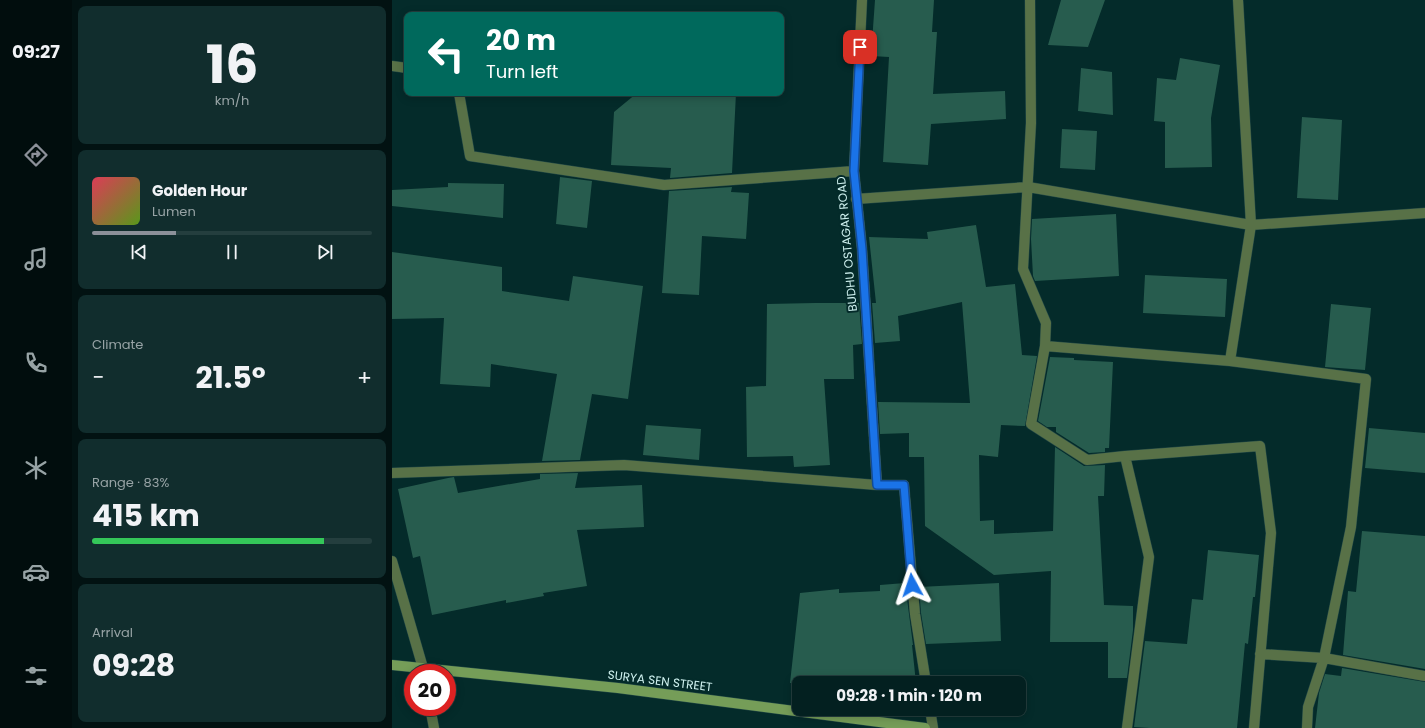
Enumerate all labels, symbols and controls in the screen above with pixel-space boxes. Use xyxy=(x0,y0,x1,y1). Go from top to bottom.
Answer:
text: 20 m xyxy=(486,21,556,60)
text: 16 xyxy=(206,28,258,101)
icon: left xyxy=(420,28,472,80)
pin xyxy=(843,30,877,64)
icon: arrive xyxy=(849,36,871,58)
text: 09:27 xyxy=(12,39,60,64)
text: Turn left xyxy=(486,59,558,84)
text: km/h xyxy=(215,91,249,110)
icon: directions xyxy=(22,141,50,169)
street label: BUDHU OSTAGAR ROAD xyxy=(832,176,861,312)
text: Golden Hour xyxy=(152,180,247,201)
text: Lumen xyxy=(152,202,196,221)
icon: previous xyxy=(128,241,150,263)
icon: pause xyxy=(221,241,243,263)
icon: next xyxy=(314,241,336,263)
icon: music xyxy=(22,245,50,273)
text: Climate xyxy=(92,335,143,354)
icon: phone xyxy=(22,349,50,377)
text: 21.5° xyxy=(195,356,266,399)
text: − xyxy=(92,362,104,393)
text: + xyxy=(357,362,372,393)
icon: climate xyxy=(22,454,50,482)
text: Range · 83% xyxy=(92,473,169,492)
text: 415 km xyxy=(92,494,200,537)
icon: car xyxy=(22,558,50,586)
position arrow xyxy=(891,564,933,606)
text: Arrival xyxy=(92,623,133,642)
text: 09:28 xyxy=(92,644,175,687)
icon: filters xyxy=(22,662,50,690)
speed limit sign: 20 xyxy=(404,664,456,716)
street label: SURYA SEN STREET xyxy=(607,666,714,695)
text: 09:28 · 1 min · 120 m xyxy=(836,685,982,706)

